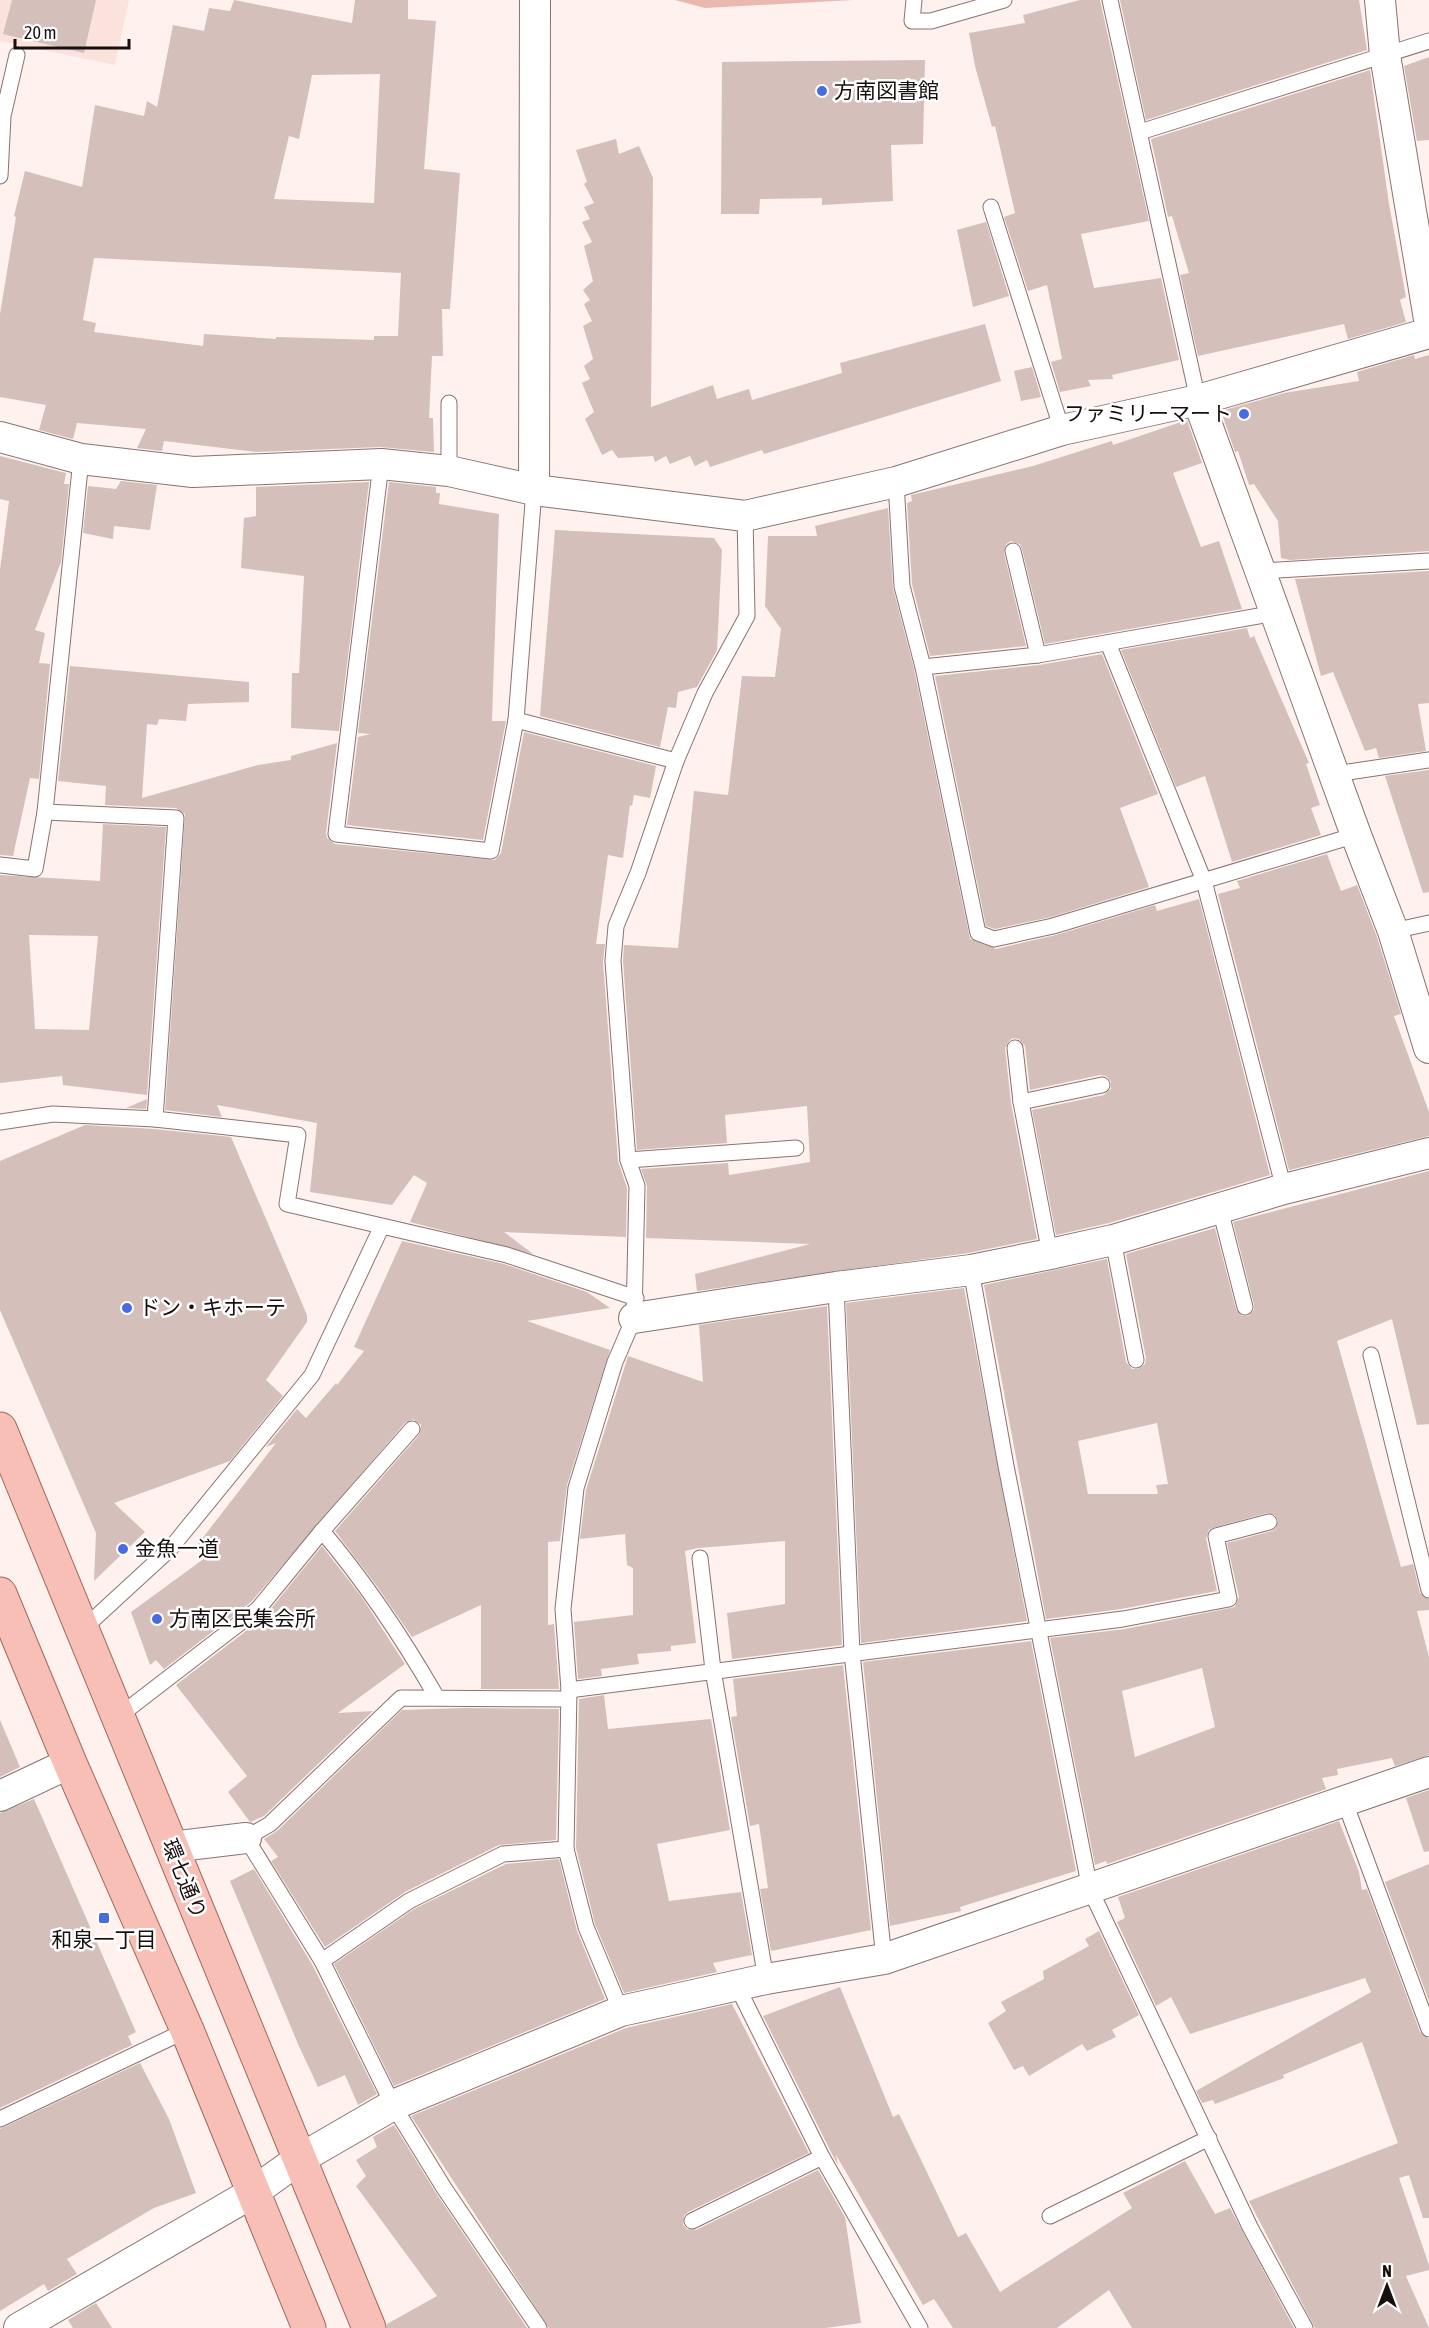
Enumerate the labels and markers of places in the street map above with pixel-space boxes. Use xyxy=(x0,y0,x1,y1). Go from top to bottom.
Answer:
place label: 方南図書館 xyxy=(834,78,939,102)
marker: 方南図書館 xyxy=(815,84,829,98)
place label: ファミリーマート xyxy=(1064,401,1232,425)
marker: ファミリーマート xyxy=(1237,407,1251,421)
place label: ドン・キホーテ xyxy=(139,1295,286,1319)
marker: ドン・キホーテ xyxy=(120,1301,134,1315)
place label: 金魚一道 xyxy=(135,1536,219,1560)
marker: 金魚一道 xyxy=(116,1542,130,1556)
place label: 方南区民集会所 xyxy=(169,1606,316,1630)
marker: 方南区民集会所 xyxy=(150,1612,164,1626)
marker: 和泉一丁目 xyxy=(97,1911,111,1925)
place label: 和泉一丁目 xyxy=(52,1927,157,1951)

